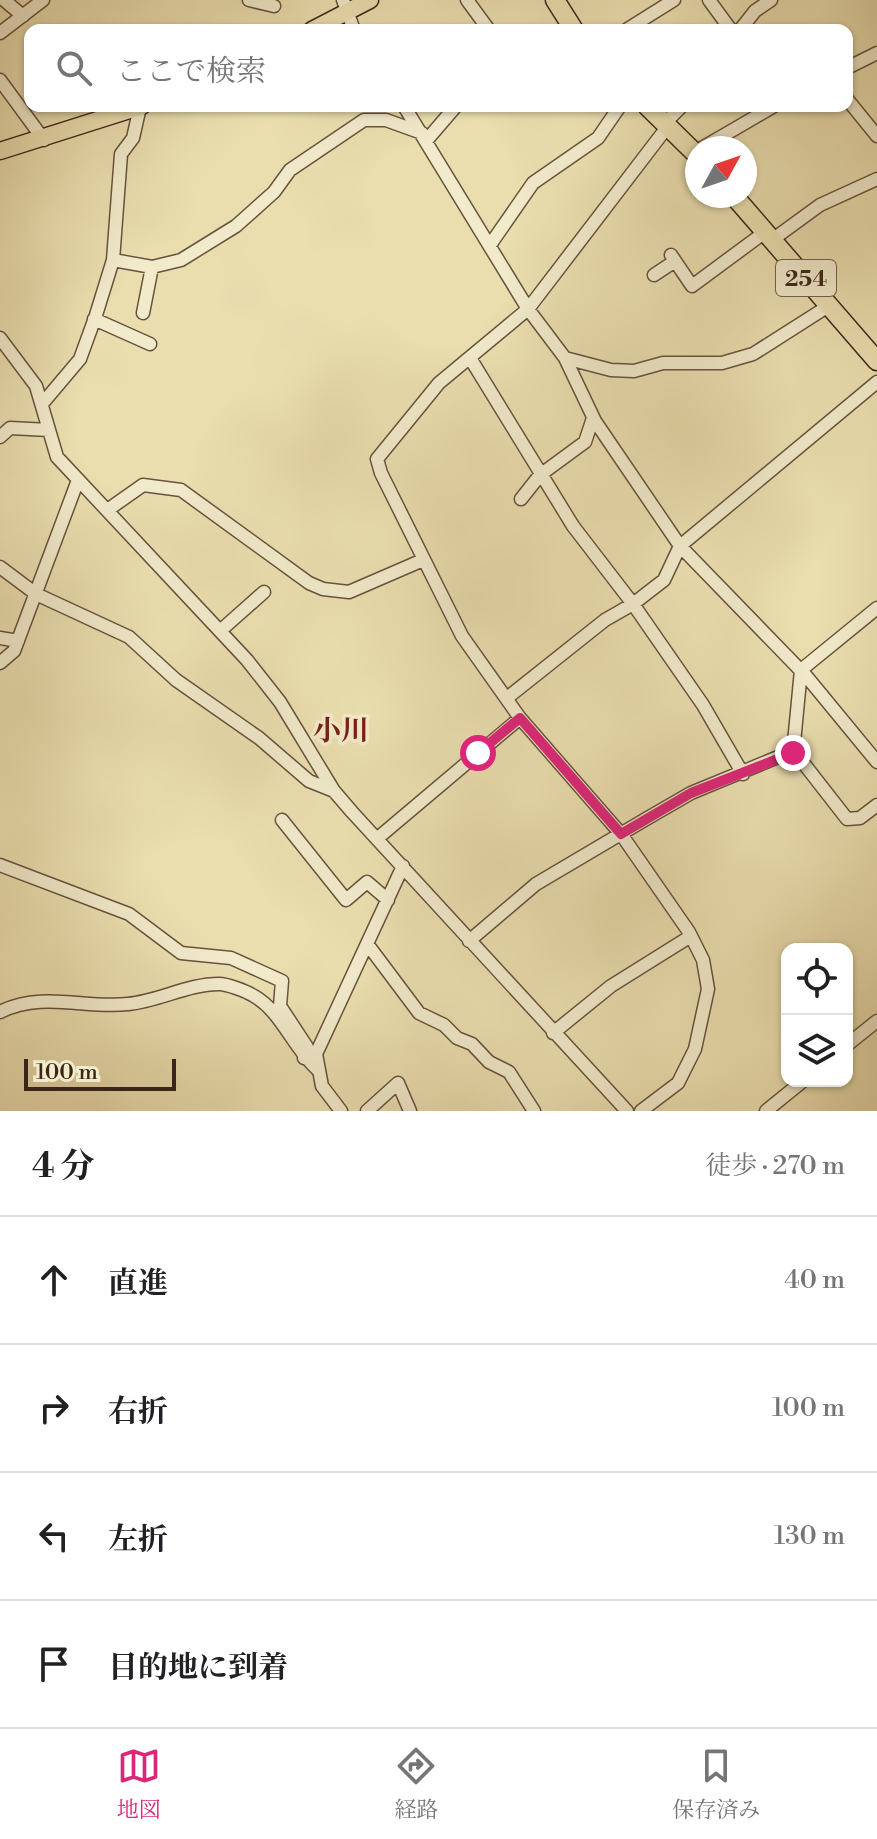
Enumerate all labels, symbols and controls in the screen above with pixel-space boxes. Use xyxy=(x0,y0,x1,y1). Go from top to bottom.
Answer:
search box xyxy=(24,24,853,112)
icon: search xyxy=(52,46,96,90)
text: ここで検索 xyxy=(116,53,266,91)
north arrow xyxy=(685,136,757,208)
road number: 254 xyxy=(776,260,836,296)
district label: 小川 xyxy=(313,714,369,749)
route start xyxy=(460,735,496,771)
route end xyxy=(775,735,811,771)
map controls xyxy=(781,943,853,1087)
button: locate xyxy=(781,943,853,1015)
button: layers xyxy=(781,1015,853,1087)
scale bar xyxy=(24,1055,176,1091)
text: 100 m xyxy=(36,1059,98,1086)
text: 4 分 xyxy=(32,1146,94,1188)
text: 徒歩 · 270 m xyxy=(705,1150,845,1182)
icon: ahead xyxy=(32,1258,76,1302)
text: 40 m xyxy=(784,1264,845,1296)
text: 直進 xyxy=(108,1265,168,1303)
icon: right xyxy=(32,1386,76,1430)
text: 100 m xyxy=(772,1392,845,1424)
text: 右折 xyxy=(108,1393,168,1431)
icon: left xyxy=(32,1514,76,1558)
text: 130 m xyxy=(774,1520,845,1552)
text: 左折 xyxy=(108,1521,168,1559)
icon: arrive xyxy=(32,1642,76,1686)
text: 目的地に到着 xyxy=(108,1649,288,1687)
tab: 地図 xyxy=(117,1744,161,1824)
tab: 経路 xyxy=(394,1744,438,1824)
tab: 保存済み xyxy=(672,1744,760,1824)

